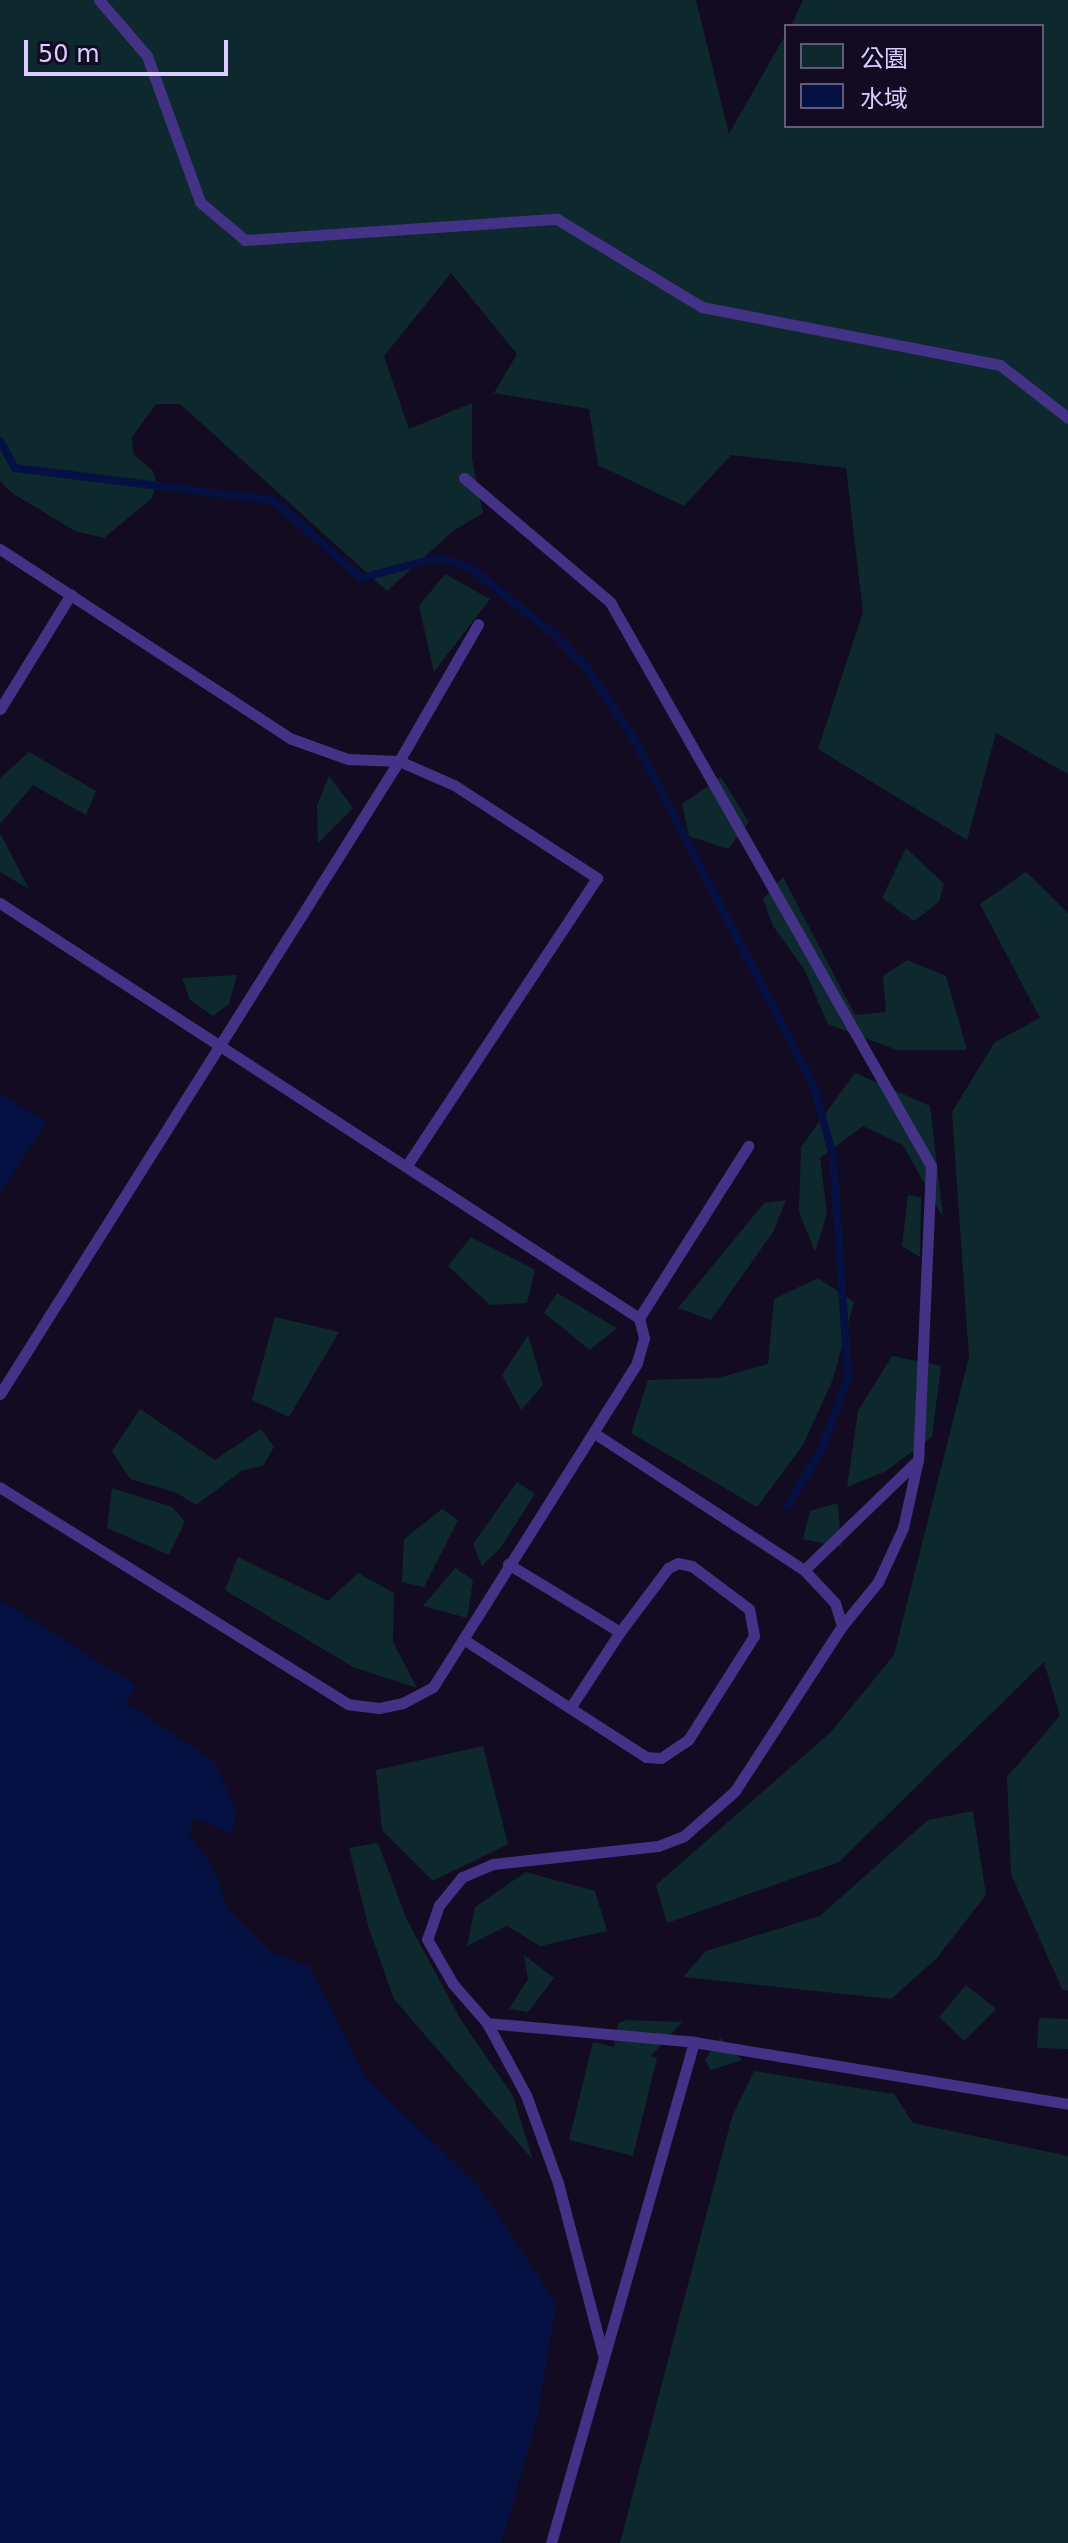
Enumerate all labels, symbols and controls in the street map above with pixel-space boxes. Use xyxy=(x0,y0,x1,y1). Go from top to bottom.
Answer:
scale bar xyxy=(28,24,232,74)
legend xyxy=(784,24,1044,128)
text: 50 m xyxy=(38,40,100,68)
text: 公園 xyxy=(860,45,908,73)
text: 水域 xyxy=(860,85,908,113)

